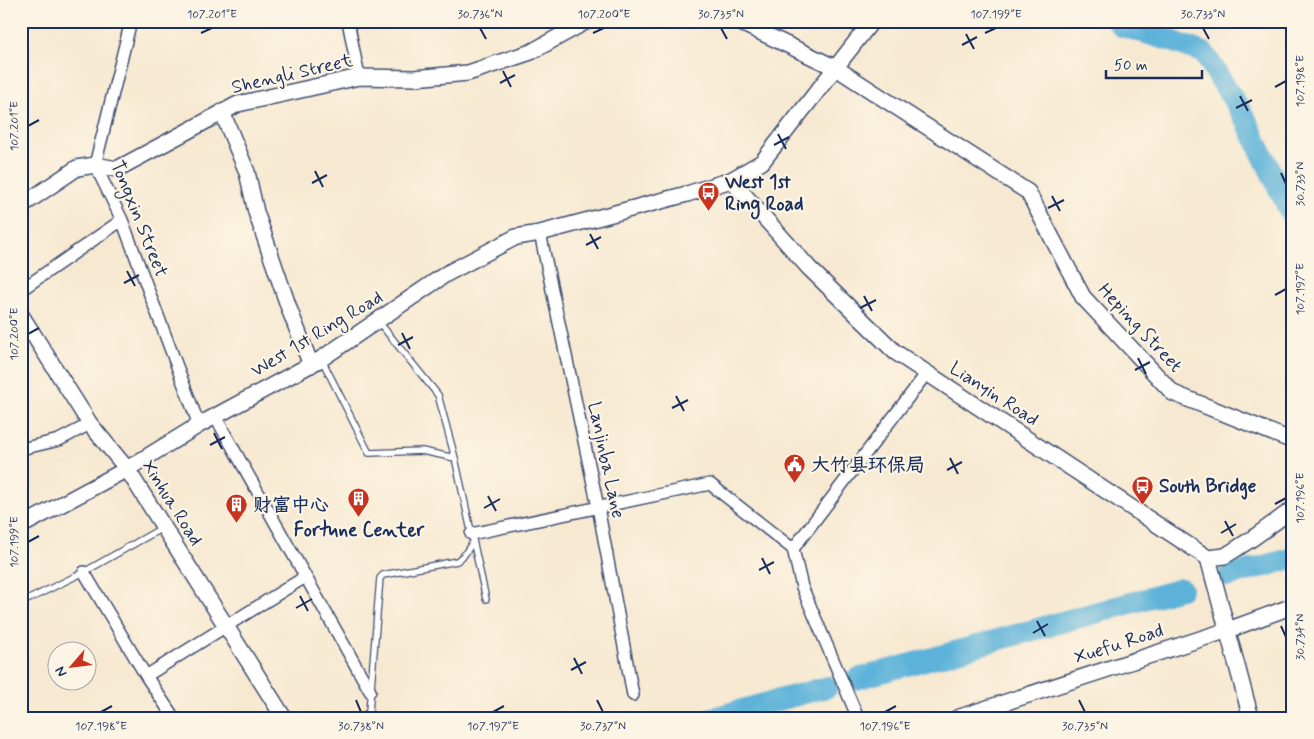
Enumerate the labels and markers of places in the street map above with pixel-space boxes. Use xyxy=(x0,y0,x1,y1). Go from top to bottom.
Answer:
place label: West 1st Ring Road xyxy=(724,170,803,220)
bus stop icon: West 1st Ring Road xyxy=(697,181,721,212)
public building icon: 大竹县环保局 xyxy=(783,453,807,484)
place label: 大竹县环保局 xyxy=(811,453,925,478)
bus stop icon: South Bridge xyxy=(1131,474,1155,505)
place label: South Bridge xyxy=(1159,474,1256,500)
building icon: Fortune Center xyxy=(347,487,371,518)
building icon: 财富中心 xyxy=(225,493,249,524)
place label: 财富中心 xyxy=(253,493,329,518)
place label: Fortune Center xyxy=(294,518,425,543)

